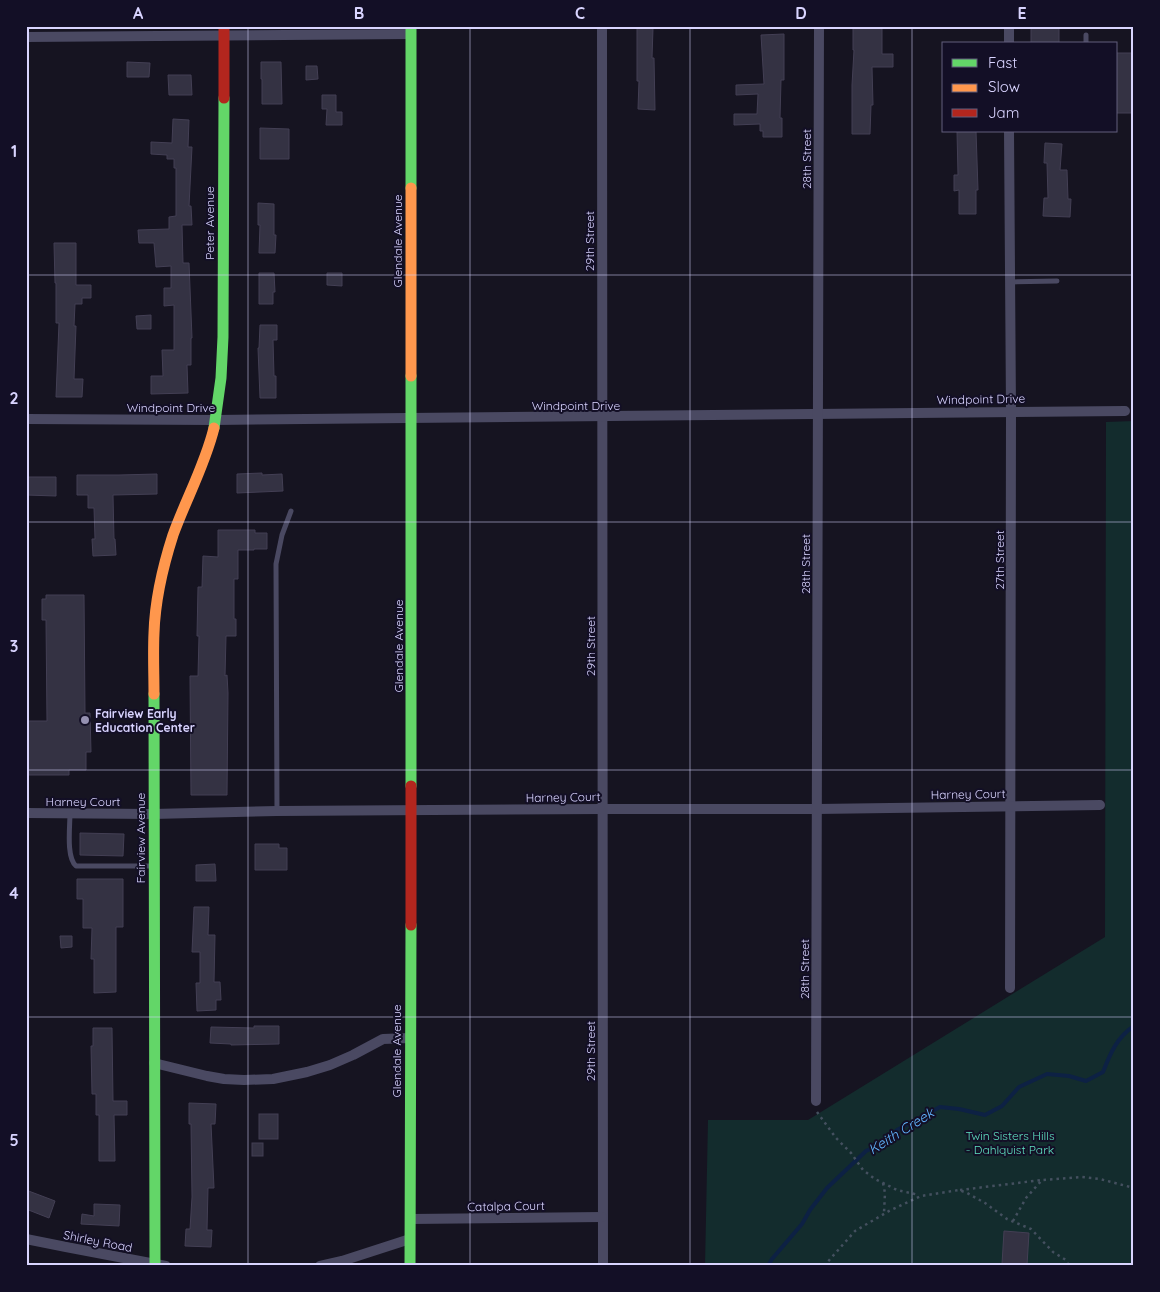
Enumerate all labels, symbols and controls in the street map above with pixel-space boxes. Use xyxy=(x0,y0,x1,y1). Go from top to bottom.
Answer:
text: A xyxy=(133,3,144,23)
text: B xyxy=(354,3,364,23)
text: C xyxy=(575,3,585,23)
text: D xyxy=(795,3,807,23)
text: E xyxy=(1017,3,1027,23)
legend xyxy=(942,42,1118,132)
text: Fast xyxy=(988,53,1017,72)
text: Slow xyxy=(988,77,1020,96)
text: Jam xyxy=(988,103,1019,122)
street label: 28th Street xyxy=(799,129,814,189)
text: 1 xyxy=(11,141,17,161)
street label: Peter Avenue xyxy=(202,186,217,260)
street label: Glendale Avenue xyxy=(390,194,405,287)
street label: 29th Street xyxy=(582,211,597,271)
text: 2 xyxy=(9,388,19,408)
street label: Windpoint Drive xyxy=(937,391,1026,407)
street label: Windpoint Drive xyxy=(532,398,621,413)
street label: Windpoint Drive xyxy=(127,400,216,415)
street label: 27th Street xyxy=(992,530,1007,590)
street label: 28th Street xyxy=(798,534,813,594)
street label: Glendale Avenue xyxy=(391,599,406,692)
street label: 29th Street xyxy=(583,616,598,676)
text: 3 xyxy=(10,636,18,656)
place label: Fairview Early Education Center xyxy=(95,706,195,735)
marker: Fairview Early Education Center xyxy=(79,714,91,726)
street label: Harney Court xyxy=(930,786,1006,802)
street label: Harney Court xyxy=(525,789,601,805)
street label: Fairview Avenue xyxy=(133,792,148,883)
street label: Harney Court xyxy=(46,794,120,809)
text: 4 xyxy=(9,883,19,903)
street label: 28th Street xyxy=(797,939,812,999)
street label: Glendale Avenue xyxy=(389,1004,404,1097)
street label: 29th Street xyxy=(583,1021,598,1081)
water label: Keith Creek xyxy=(865,1103,938,1158)
park label: Twin Sisters Hills - Dahlquist Park xyxy=(965,1128,1055,1157)
text: 5 xyxy=(9,1130,19,1150)
street label: Catalpa Court xyxy=(467,1198,545,1214)
street label: Shirley Road xyxy=(62,1227,134,1255)

